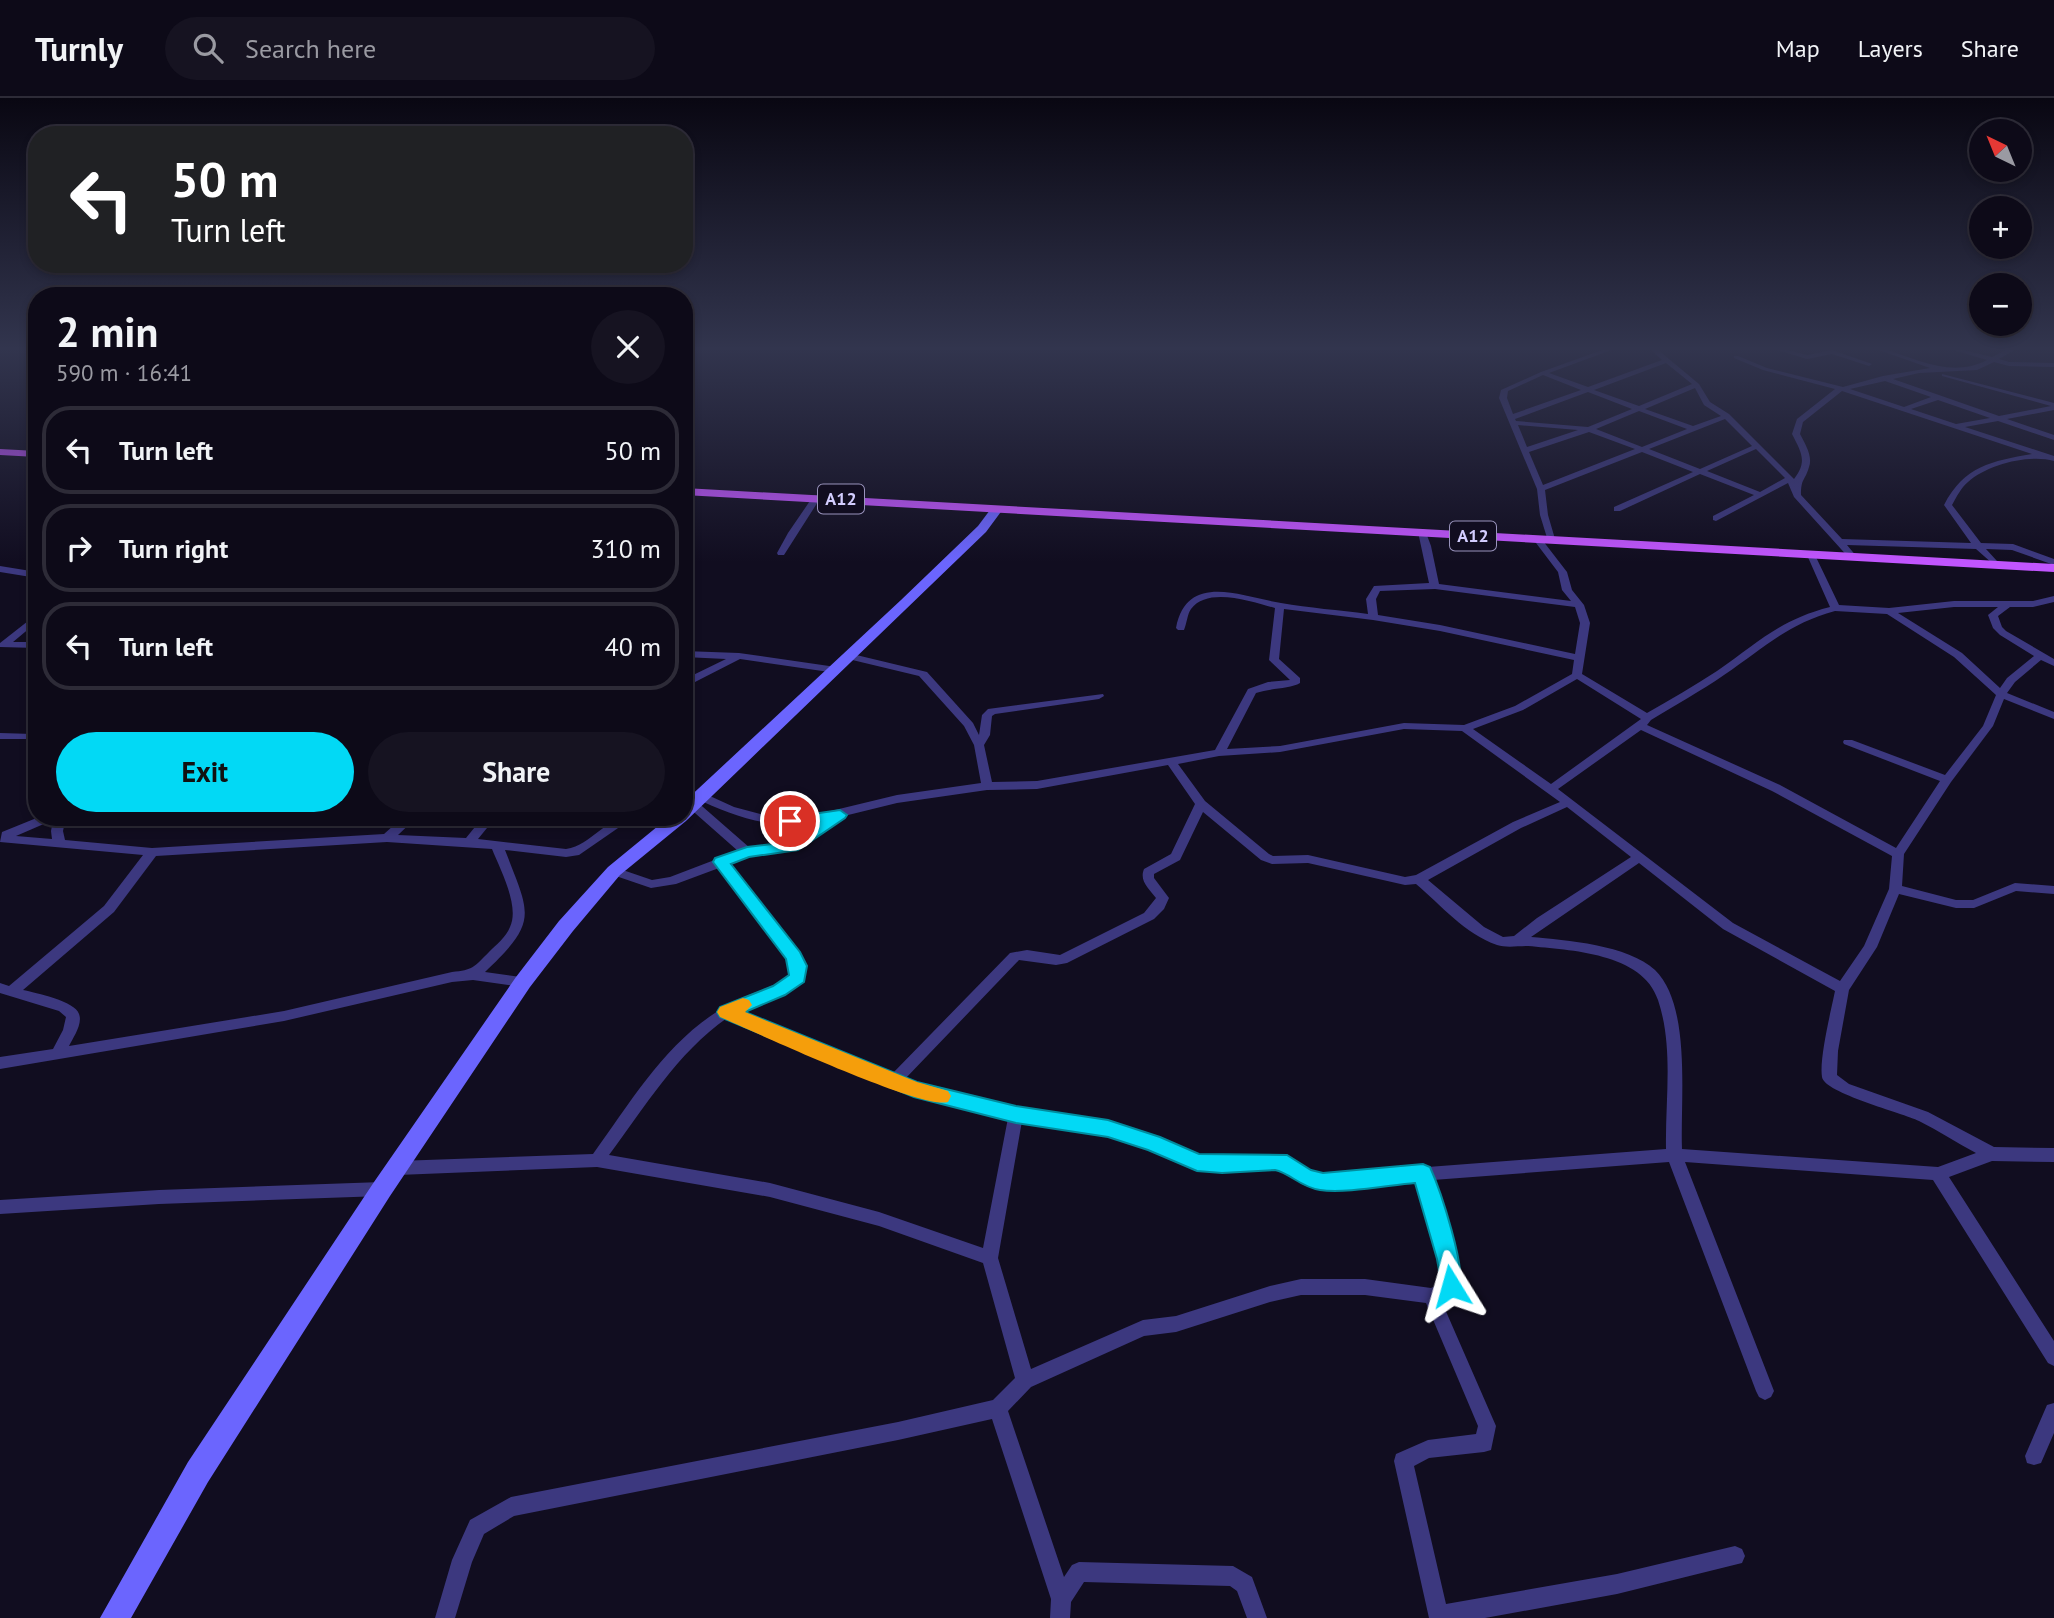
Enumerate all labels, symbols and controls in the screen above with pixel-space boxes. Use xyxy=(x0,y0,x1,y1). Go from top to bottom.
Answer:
search box xyxy=(165,17,655,80)
text: Turnly xyxy=(35,27,123,70)
icon: search xyxy=(189,29,227,67)
text: Search here xyxy=(245,32,376,65)
text: Map xyxy=(1776,33,1820,64)
text: Layers xyxy=(1858,33,1923,64)
text: Share xyxy=(1961,33,2019,64)
north arrow xyxy=(1969,119,2032,182)
map controls xyxy=(1969,119,2032,336)
text: 50 m xyxy=(171,147,278,211)
icon: left xyxy=(56,154,147,245)
button: + xyxy=(1969,196,2032,259)
text: Turn left xyxy=(171,209,286,251)
button: − xyxy=(1969,273,2032,336)
text: 2 min xyxy=(56,304,158,359)
button: close xyxy=(591,310,665,384)
text: 590 m · 16:41 xyxy=(56,358,192,387)
icon: left xyxy=(60,431,98,469)
text: Turn left xyxy=(119,434,213,467)
text: 50 m xyxy=(605,434,661,467)
road number: A12 xyxy=(818,484,864,514)
road number: A12 xyxy=(1450,522,1496,550)
icon: right xyxy=(60,529,98,567)
text: Turn right xyxy=(119,532,228,565)
text: 310 m xyxy=(590,532,661,565)
icon: left xyxy=(60,627,98,665)
text: Turn left xyxy=(119,630,213,663)
text: 40 m xyxy=(605,630,661,663)
button: Exit xyxy=(56,732,354,812)
button: Share xyxy=(368,732,665,812)
pin xyxy=(760,791,820,851)
icon: arrive xyxy=(771,802,809,840)
position arrow xyxy=(1414,1249,1488,1323)

